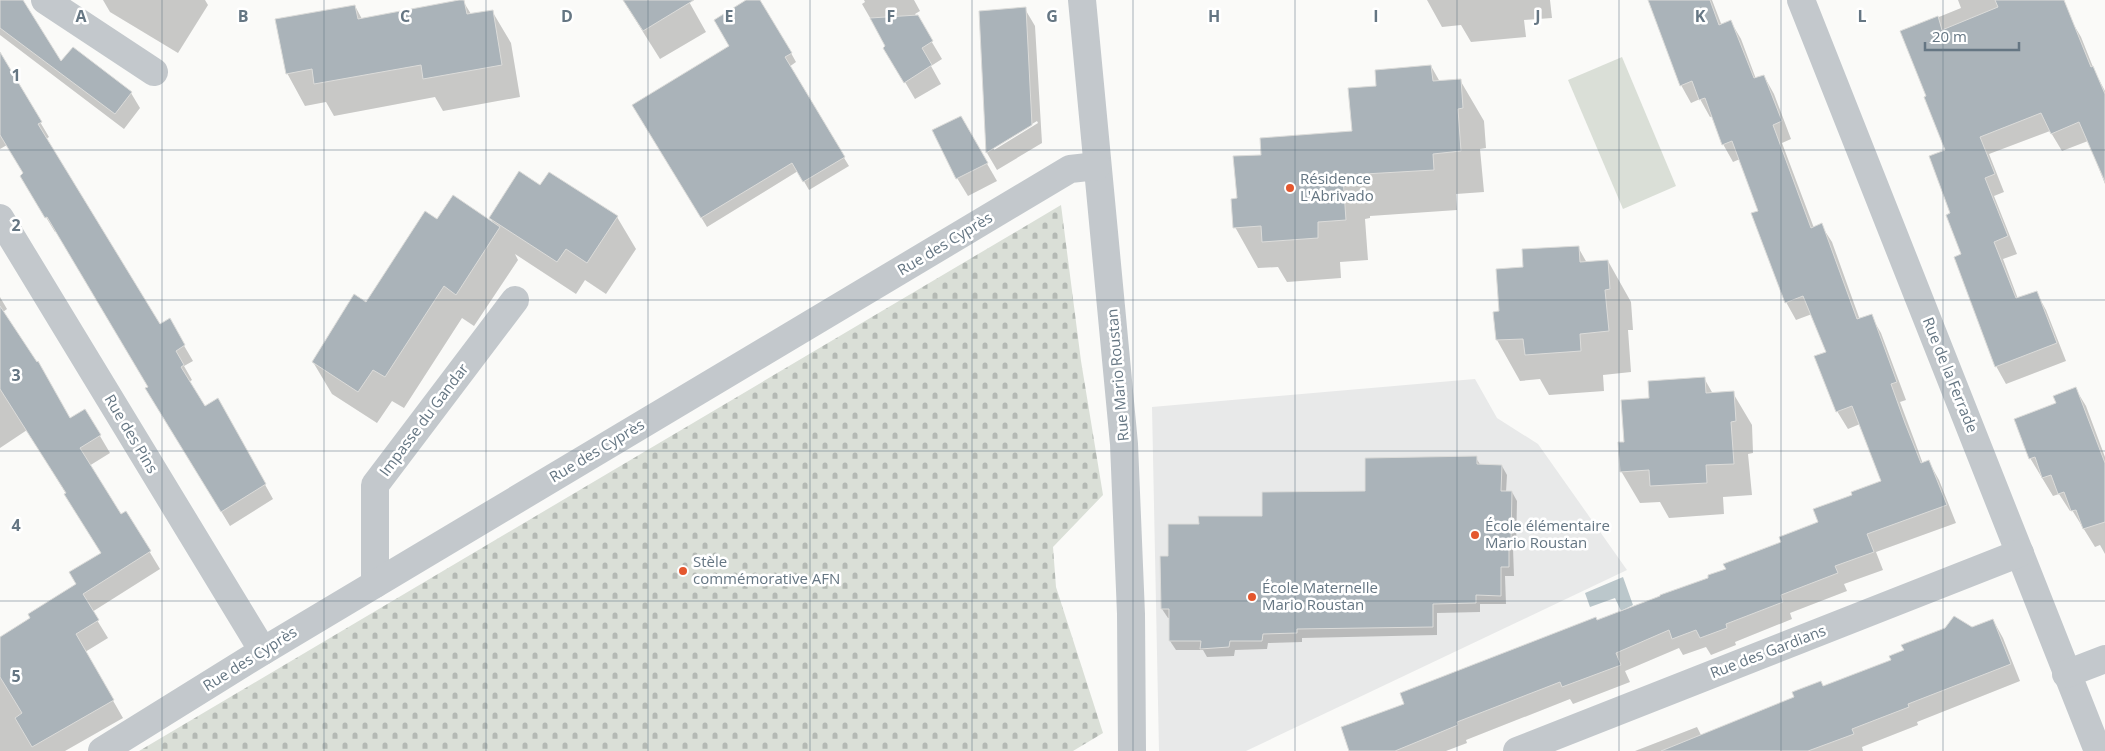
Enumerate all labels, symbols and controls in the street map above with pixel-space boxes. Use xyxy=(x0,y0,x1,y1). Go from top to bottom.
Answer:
text: A xyxy=(75,5,87,27)
text: B xyxy=(238,5,248,27)
text: C xyxy=(400,5,410,27)
text: D xyxy=(561,5,573,27)
text: E xyxy=(725,5,734,27)
text: F xyxy=(887,5,895,27)
text: G xyxy=(1046,5,1058,27)
text: H xyxy=(1208,5,1220,27)
text: I xyxy=(1373,5,1379,27)
text: J xyxy=(1533,5,1541,27)
text: K xyxy=(1695,5,1706,27)
text: L xyxy=(1857,5,1867,27)
scale bar xyxy=(1925,20,2019,52)
text: 20 m xyxy=(1932,26,1967,46)
text: 1 xyxy=(11,64,21,86)
place label: Résidence L'Abrivado xyxy=(1300,168,1374,205)
marker: Résidence L'Abrivado xyxy=(1284,182,1296,194)
street label: Rue des Cyprès xyxy=(893,207,996,279)
text: 2 xyxy=(11,214,21,236)
street label: Rue Mario Roustan xyxy=(1101,308,1133,442)
street label: Rue de la Ferrade xyxy=(1919,314,1983,435)
street label: Impasse du Gandar xyxy=(374,359,472,480)
text: 3 xyxy=(11,364,21,386)
street label: Rue des Pins xyxy=(100,390,163,477)
street label: Rue des Cyprès xyxy=(545,414,648,486)
text: 4 xyxy=(11,514,21,536)
place label: École élémentaire Mario Roustan xyxy=(1485,515,1610,552)
marker: École élémentaire Mario Roustan xyxy=(1469,529,1481,541)
place label: Stèle commémorative AFN xyxy=(693,551,840,588)
marker: Stèle commémorative AFN xyxy=(677,565,689,577)
place label: École Maternelle Mario Roustan xyxy=(1262,577,1378,614)
marker: École Maternelle Mario Roustan xyxy=(1246,591,1258,603)
street label: Rue des Gardians xyxy=(1707,620,1828,682)
street label: Rue des Cyprès xyxy=(199,621,300,695)
text: 5 xyxy=(11,665,21,687)

